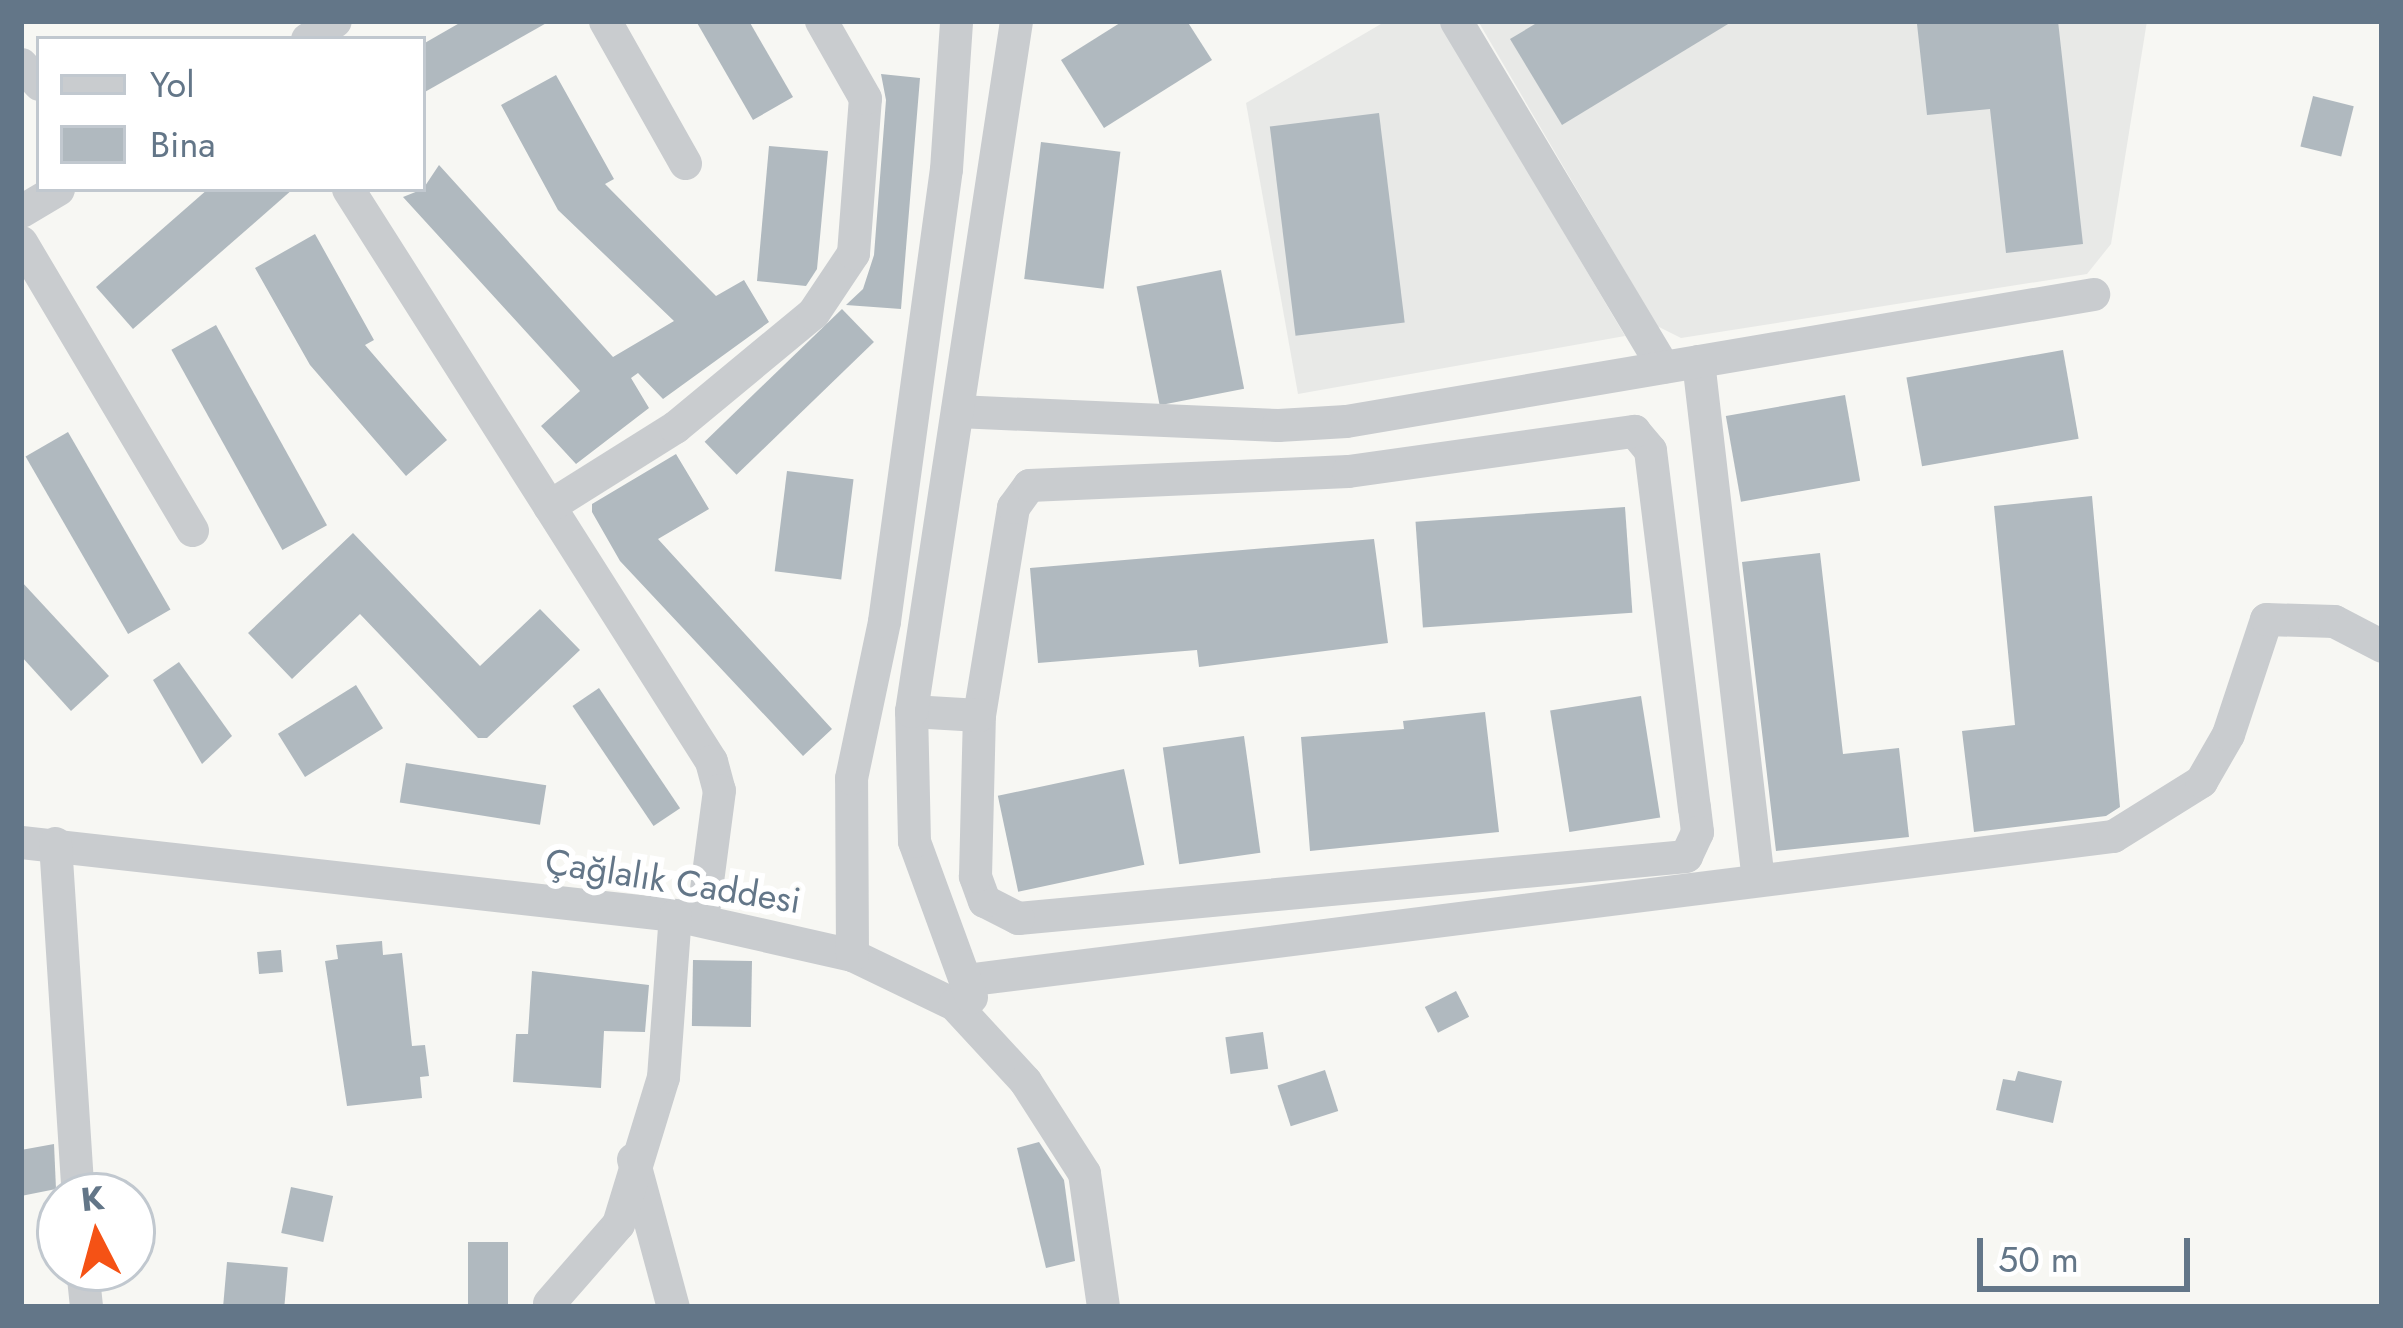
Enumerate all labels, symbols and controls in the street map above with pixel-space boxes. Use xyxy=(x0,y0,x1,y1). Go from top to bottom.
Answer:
legend xyxy=(36,36,426,192)
text: Yol xyxy=(150,58,195,110)
text: Bina xyxy=(150,118,216,170)
street label: Çağlalık Caddesi xyxy=(542,840,804,922)
north arrow xyxy=(36,1172,156,1292)
text: K xyxy=(79,1174,106,1223)
scale bar xyxy=(1983,1214,2196,1288)
text: 50 m xyxy=(1998,1233,2079,1285)

